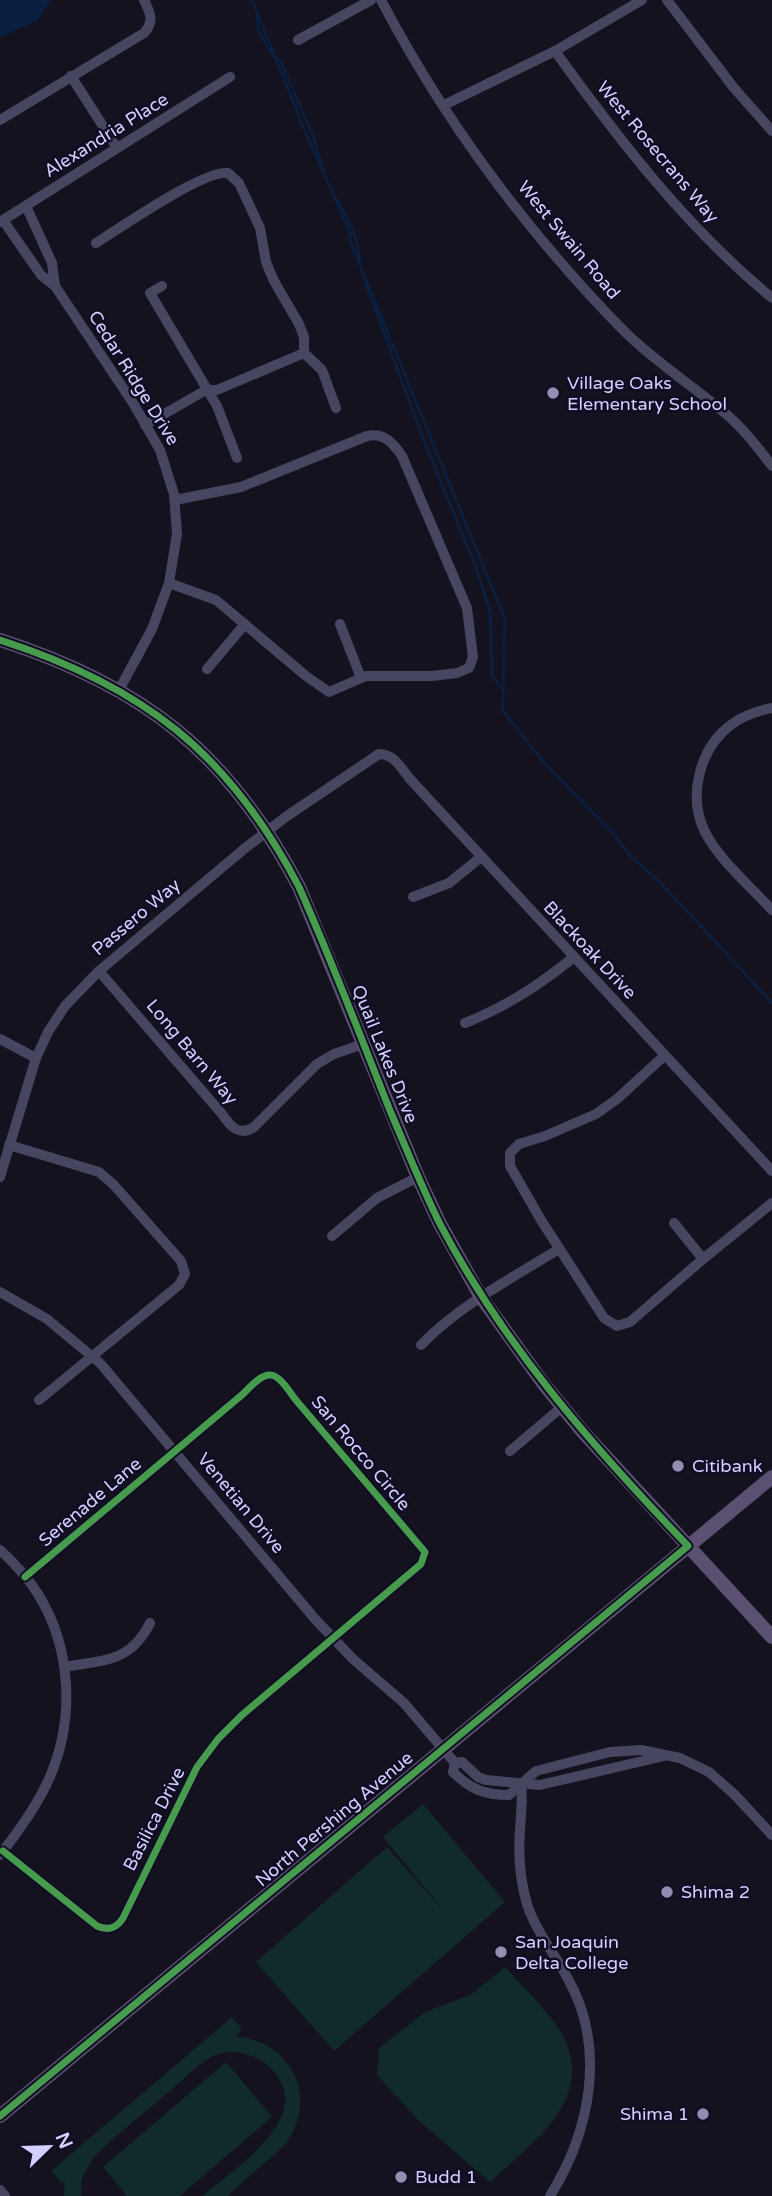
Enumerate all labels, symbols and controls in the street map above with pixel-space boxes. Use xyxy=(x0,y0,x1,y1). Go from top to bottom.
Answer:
street label: West Rosecrans Way xyxy=(592,77,724,228)
street label: Alexandria Place xyxy=(40,88,172,182)
street label: West Swain Road xyxy=(513,176,625,304)
street label: Cedar Ridge Drive xyxy=(84,307,184,449)
place label: Village Oaks Elementary School xyxy=(567,372,727,415)
marker: Village Oaks Elementary School xyxy=(545,385,561,401)
street label: Passero Way xyxy=(87,873,185,960)
street label: Blackoak Drive xyxy=(539,896,641,1004)
street label: Quail Lakes Drive xyxy=(347,982,423,1126)
street label: Long Barn Way xyxy=(142,995,243,1109)
street label: San Rocco Circle xyxy=(307,1391,415,1515)
street label: Venetian Drive xyxy=(193,1448,289,1558)
street label: Serenade Lane xyxy=(34,1453,146,1551)
place label: Citibank xyxy=(692,1455,763,1477)
marker: Citibank xyxy=(670,1458,686,1474)
street label: North Pershing Avenue xyxy=(251,1747,417,1891)
street label: Basilica Drive xyxy=(118,1763,190,1875)
place label: Shima 2 xyxy=(681,1881,750,1903)
marker: Shima 2 xyxy=(659,1884,675,1900)
place label: San Joaquin Delta College xyxy=(515,1931,628,1974)
marker: San Joaquin Delta College xyxy=(493,1944,509,1960)
place label: Shima 1 xyxy=(620,2103,689,2125)
marker: Shima 1 xyxy=(695,2106,711,2122)
north arrow xyxy=(14,2112,84,2182)
text: N xyxy=(51,2129,77,2152)
place label: Budd 1 xyxy=(415,2166,477,2188)
marker: Budd 1 xyxy=(393,2169,409,2185)

